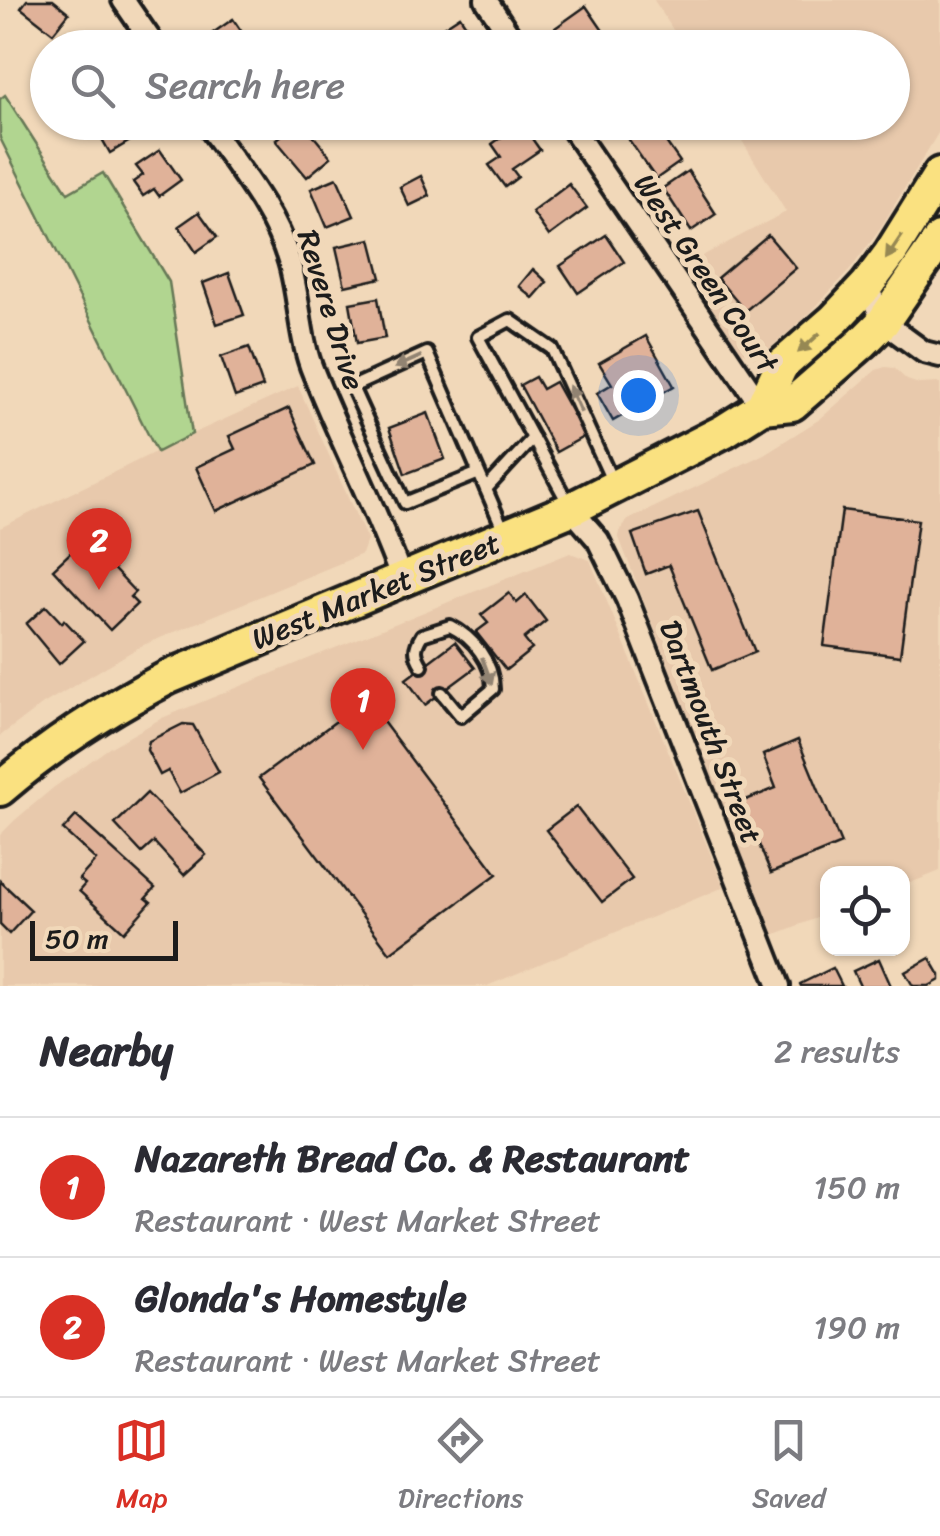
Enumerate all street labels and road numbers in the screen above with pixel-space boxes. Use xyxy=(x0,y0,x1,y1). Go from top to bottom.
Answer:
street label: West Green Court xyxy=(619,162,794,386)
street label: Revere Drive xyxy=(281,223,381,397)
street label: West Market Street xyxy=(243,516,509,666)
street label: Dartmouth Street xyxy=(643,612,779,852)

